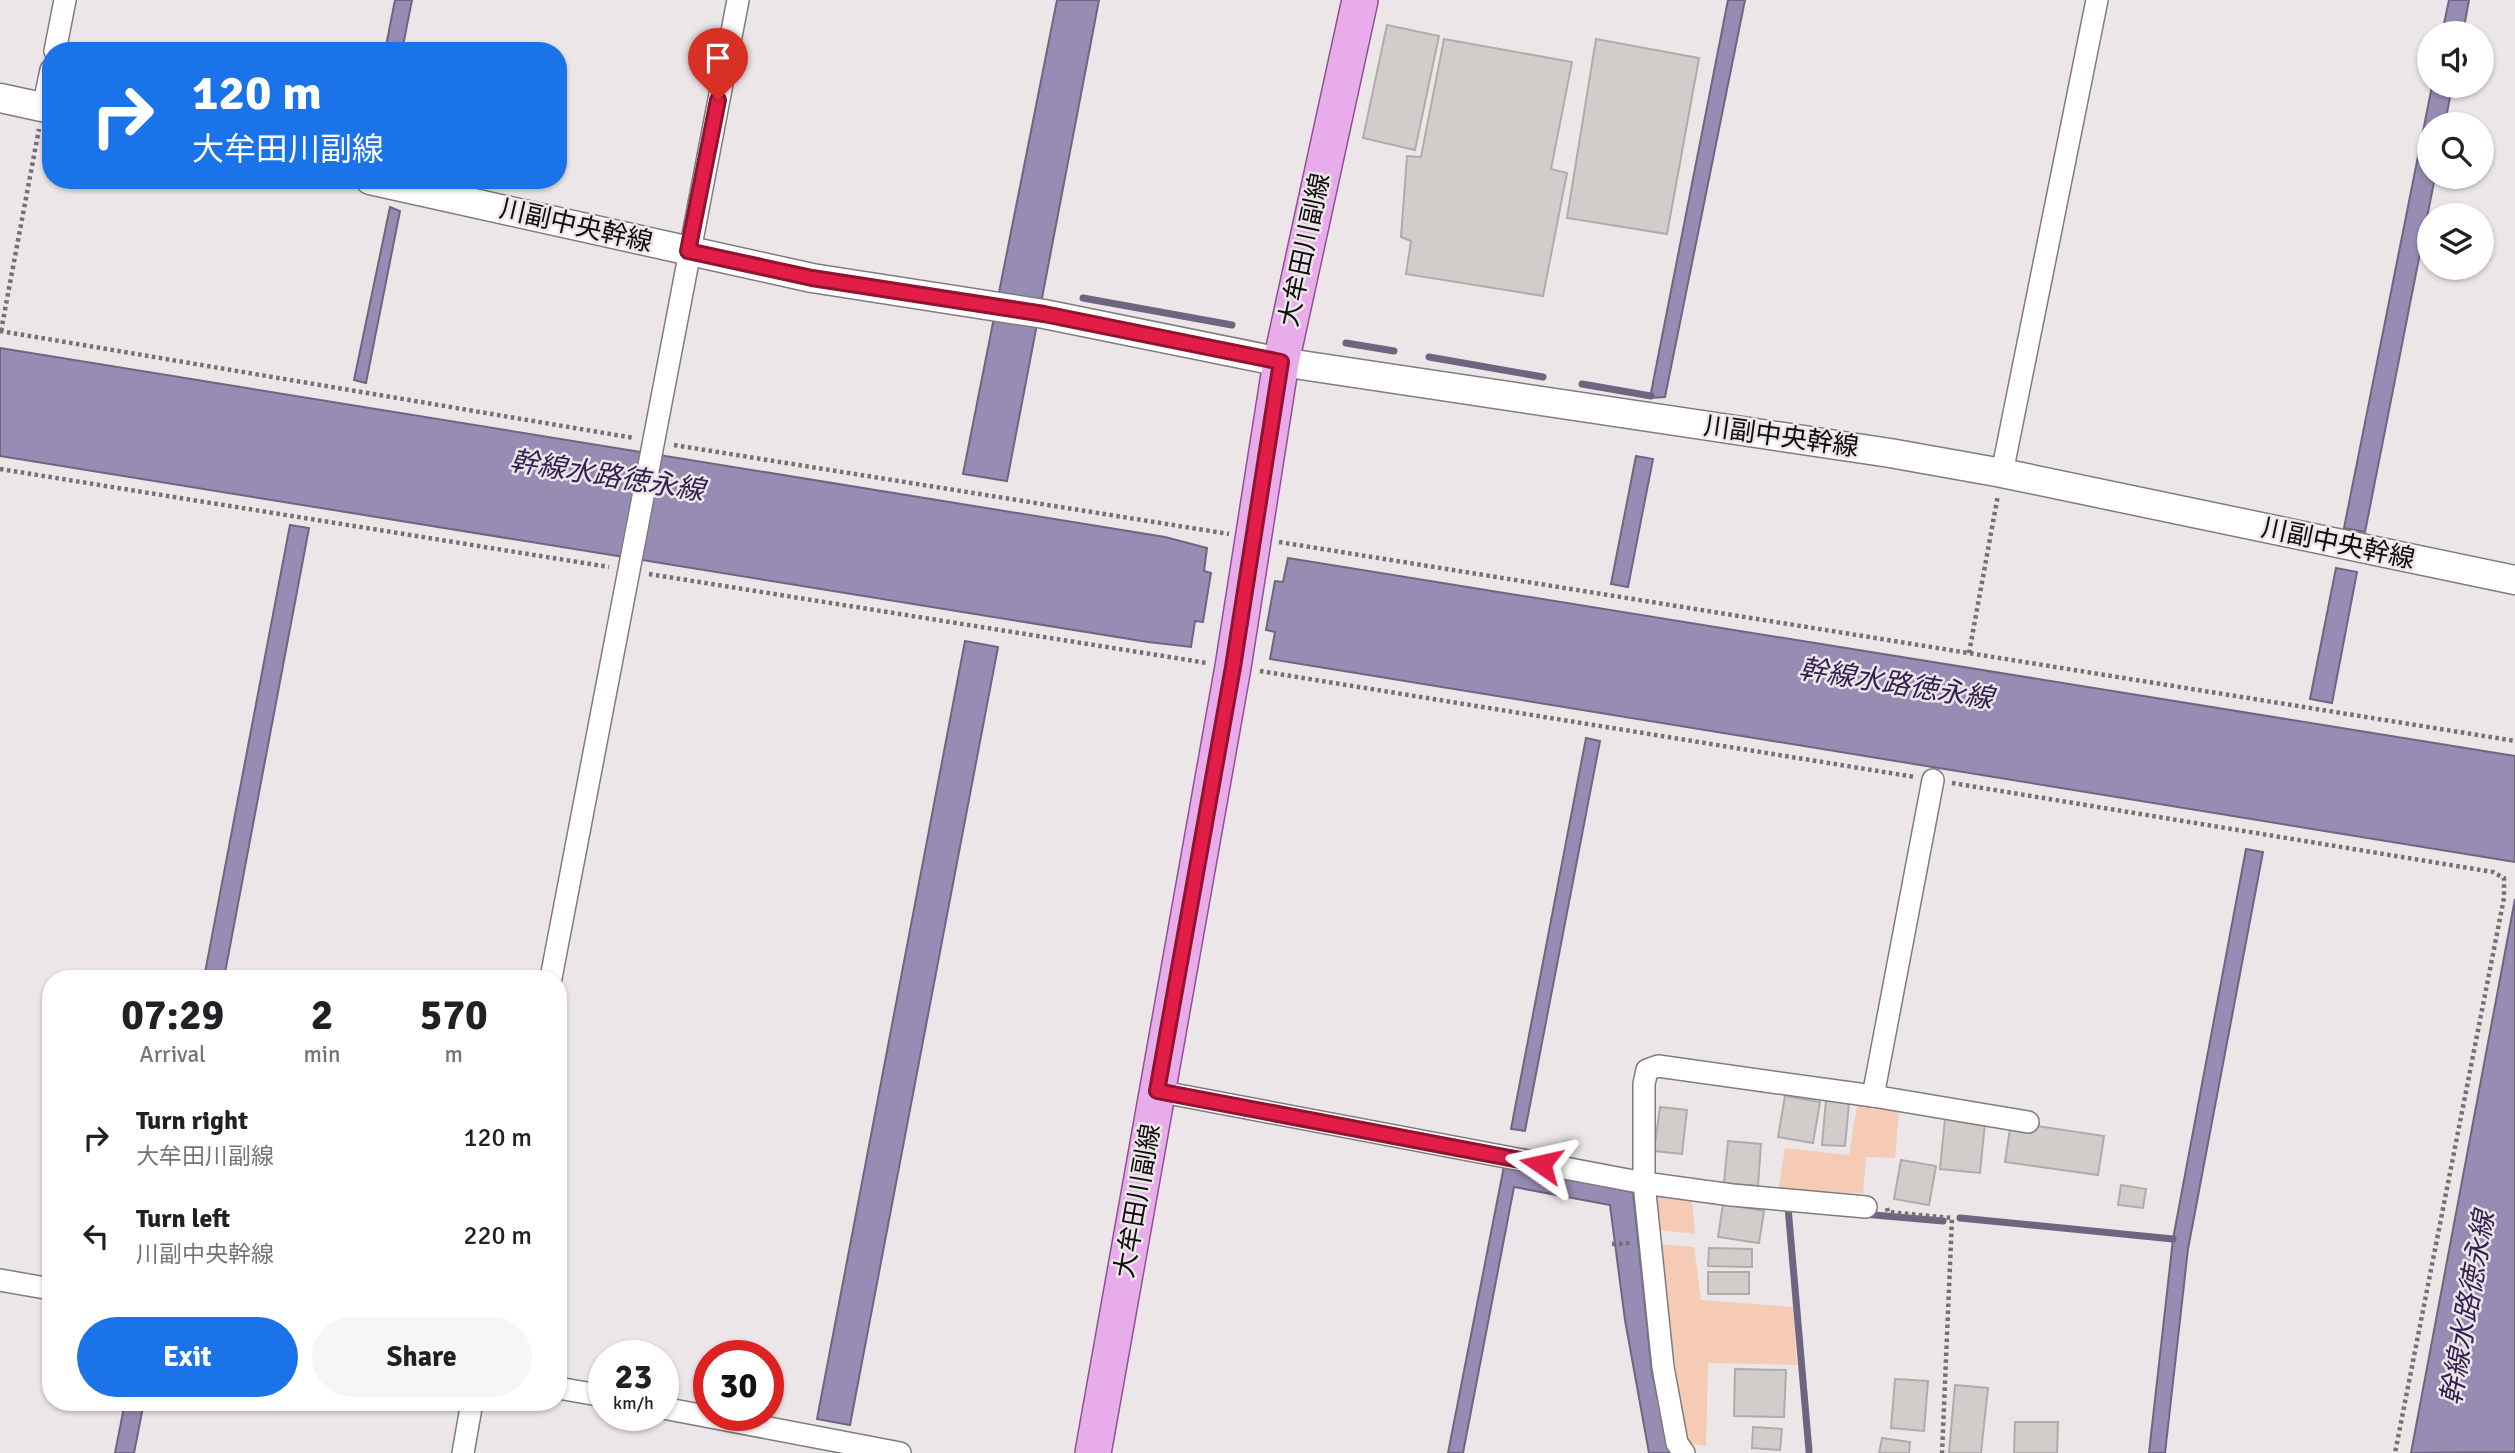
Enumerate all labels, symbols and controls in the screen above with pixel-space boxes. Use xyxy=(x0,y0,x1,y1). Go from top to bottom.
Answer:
map controls xyxy=(2417,21,2494,280)
button: sound xyxy=(2417,21,2494,98)
pin xyxy=(688,28,748,100)
icon: arrive xyxy=(699,39,737,77)
text: 120 m xyxy=(192,63,322,123)
icon: right xyxy=(77,70,168,161)
button: search xyxy=(2417,112,2494,189)
text: 大牟田川副線 xyxy=(192,130,384,169)
street label: 大牟田川副線 xyxy=(1273,170,1337,330)
street label: 川副中央幹線 xyxy=(496,193,656,259)
button: layers xyxy=(2417,203,2494,280)
street label: 川副中央幹線 xyxy=(1702,410,1860,464)
water label: 幹線水路徳永線 xyxy=(508,444,709,509)
street label: 川副中央幹線 xyxy=(2258,512,2418,576)
water label: 幹線水路徳永線 xyxy=(1797,652,1998,717)
text: 07:29 xyxy=(121,990,224,1041)
text: 2 xyxy=(311,990,333,1041)
text: 570 xyxy=(420,990,488,1041)
text: Arrival xyxy=(140,1040,206,1069)
text: min xyxy=(303,1040,341,1069)
text: m xyxy=(445,1040,463,1069)
text: Turn right xyxy=(136,1105,248,1137)
icon: right xyxy=(77,1119,115,1157)
street label: 大牟田川副線 xyxy=(1109,1121,1167,1281)
text: 120 m xyxy=(463,1122,532,1154)
position arrow xyxy=(1504,1127,1578,1201)
text: 大牟田川副線 xyxy=(136,1142,274,1171)
text: Turn left xyxy=(136,1203,230,1235)
water label: 幹線水路徳永線 xyxy=(2434,1206,2502,1407)
icon: left xyxy=(77,1217,115,1255)
text: 220 m xyxy=(463,1220,532,1252)
text: 川副中央幹線 xyxy=(136,1240,274,1269)
button: Exit xyxy=(77,1317,298,1397)
button: Share xyxy=(312,1317,532,1397)
speed limit sign: 30 xyxy=(693,1340,784,1431)
text: 23 xyxy=(615,1355,652,1398)
text: km/h xyxy=(613,1392,654,1414)

